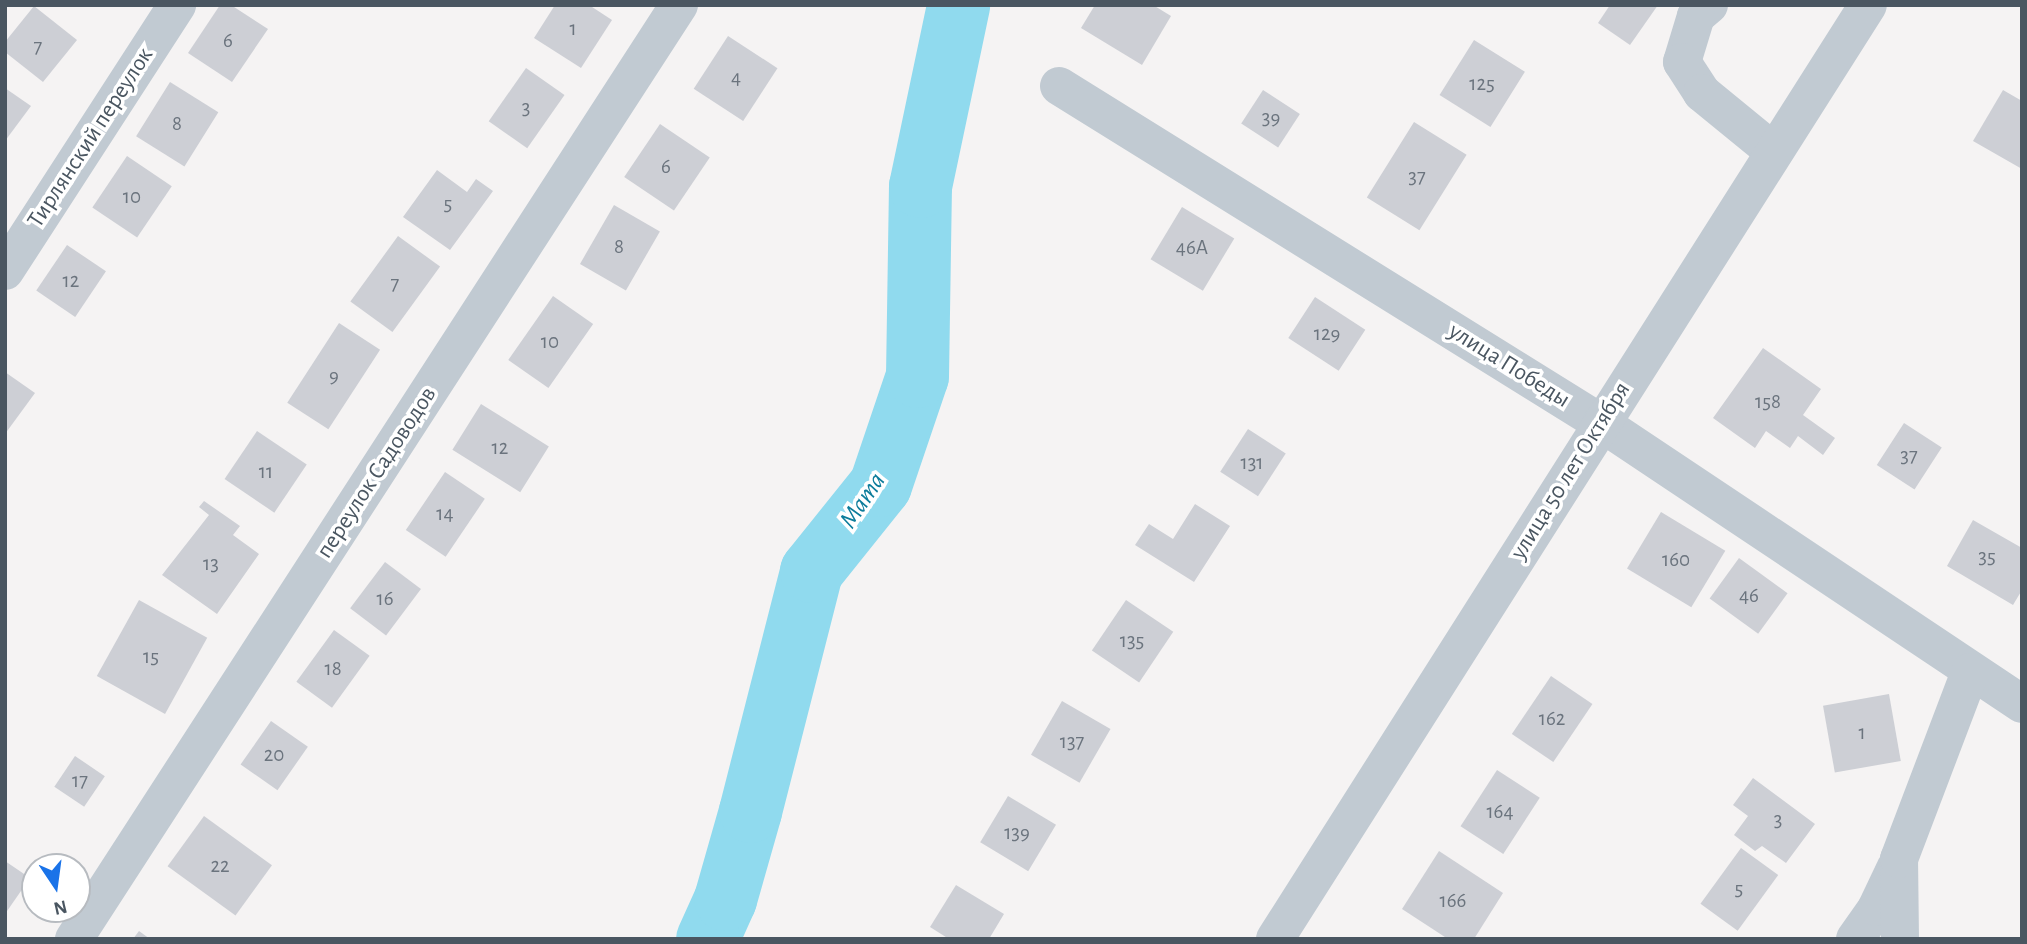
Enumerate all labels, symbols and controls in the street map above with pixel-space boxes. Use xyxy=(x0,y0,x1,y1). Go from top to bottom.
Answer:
house number: 1 xyxy=(569,16,577,42)
house number: 6 xyxy=(223,28,233,54)
house number: 7 xyxy=(34,34,42,60)
street label: Тирлянский переулок xyxy=(22,43,160,233)
house number: 4 xyxy=(731,65,741,91)
house number: 125 xyxy=(1469,71,1495,97)
house number: 3 xyxy=(522,95,530,121)
house number: 39 xyxy=(1262,105,1280,131)
house number: 8 xyxy=(172,111,182,137)
house number: 6 xyxy=(661,154,671,180)
house number: 37 xyxy=(1408,164,1426,190)
house number: 10 xyxy=(123,184,141,210)
house number: 5 xyxy=(444,191,452,217)
house number: 8 xyxy=(614,234,624,260)
house number: 46А xyxy=(1176,235,1208,261)
house number: 12 xyxy=(63,268,79,294)
house number: 7 xyxy=(391,271,399,297)
street label: улица Победы xyxy=(1443,317,1575,415)
house number: 129 xyxy=(1314,321,1340,347)
house number: 10 xyxy=(541,329,559,355)
house number: 9 xyxy=(329,363,339,389)
street label: улица 50 лет Октября xyxy=(1505,377,1637,565)
street label: переулок Садоводов xyxy=(311,382,443,564)
house number: 158 xyxy=(1755,389,1781,415)
house number: 12 xyxy=(492,435,508,461)
house number: 37 xyxy=(1900,443,1918,469)
house number: 131 xyxy=(1240,450,1264,476)
house number: 11 xyxy=(259,459,273,485)
water label: Мата xyxy=(833,467,893,535)
house number: 14 xyxy=(436,501,454,527)
house number: 35 xyxy=(1978,544,1996,570)
house number: 160 xyxy=(1662,547,1690,573)
house number: 13 xyxy=(203,551,219,577)
house number: 46 xyxy=(1739,583,1759,609)
house number: 16 xyxy=(376,586,394,612)
house number: 135 xyxy=(1120,628,1144,654)
house number: 15 xyxy=(143,644,159,670)
house number: 18 xyxy=(324,656,342,682)
house number: 162 xyxy=(1539,706,1565,732)
house number: 1 xyxy=(1858,720,1866,746)
house number: 137 xyxy=(1060,729,1084,755)
house number: 20 xyxy=(264,742,284,768)
house number: 17 xyxy=(72,768,88,794)
house number: 164 xyxy=(1486,799,1514,825)
house number: 3 xyxy=(1774,807,1782,833)
house number: 139 xyxy=(1004,820,1030,846)
north arrow xyxy=(21,853,91,923)
house number: 22 xyxy=(210,853,230,879)
house number: 5 xyxy=(1735,876,1743,902)
house number: 166 xyxy=(1440,888,1466,914)
text: N xyxy=(52,896,69,918)

